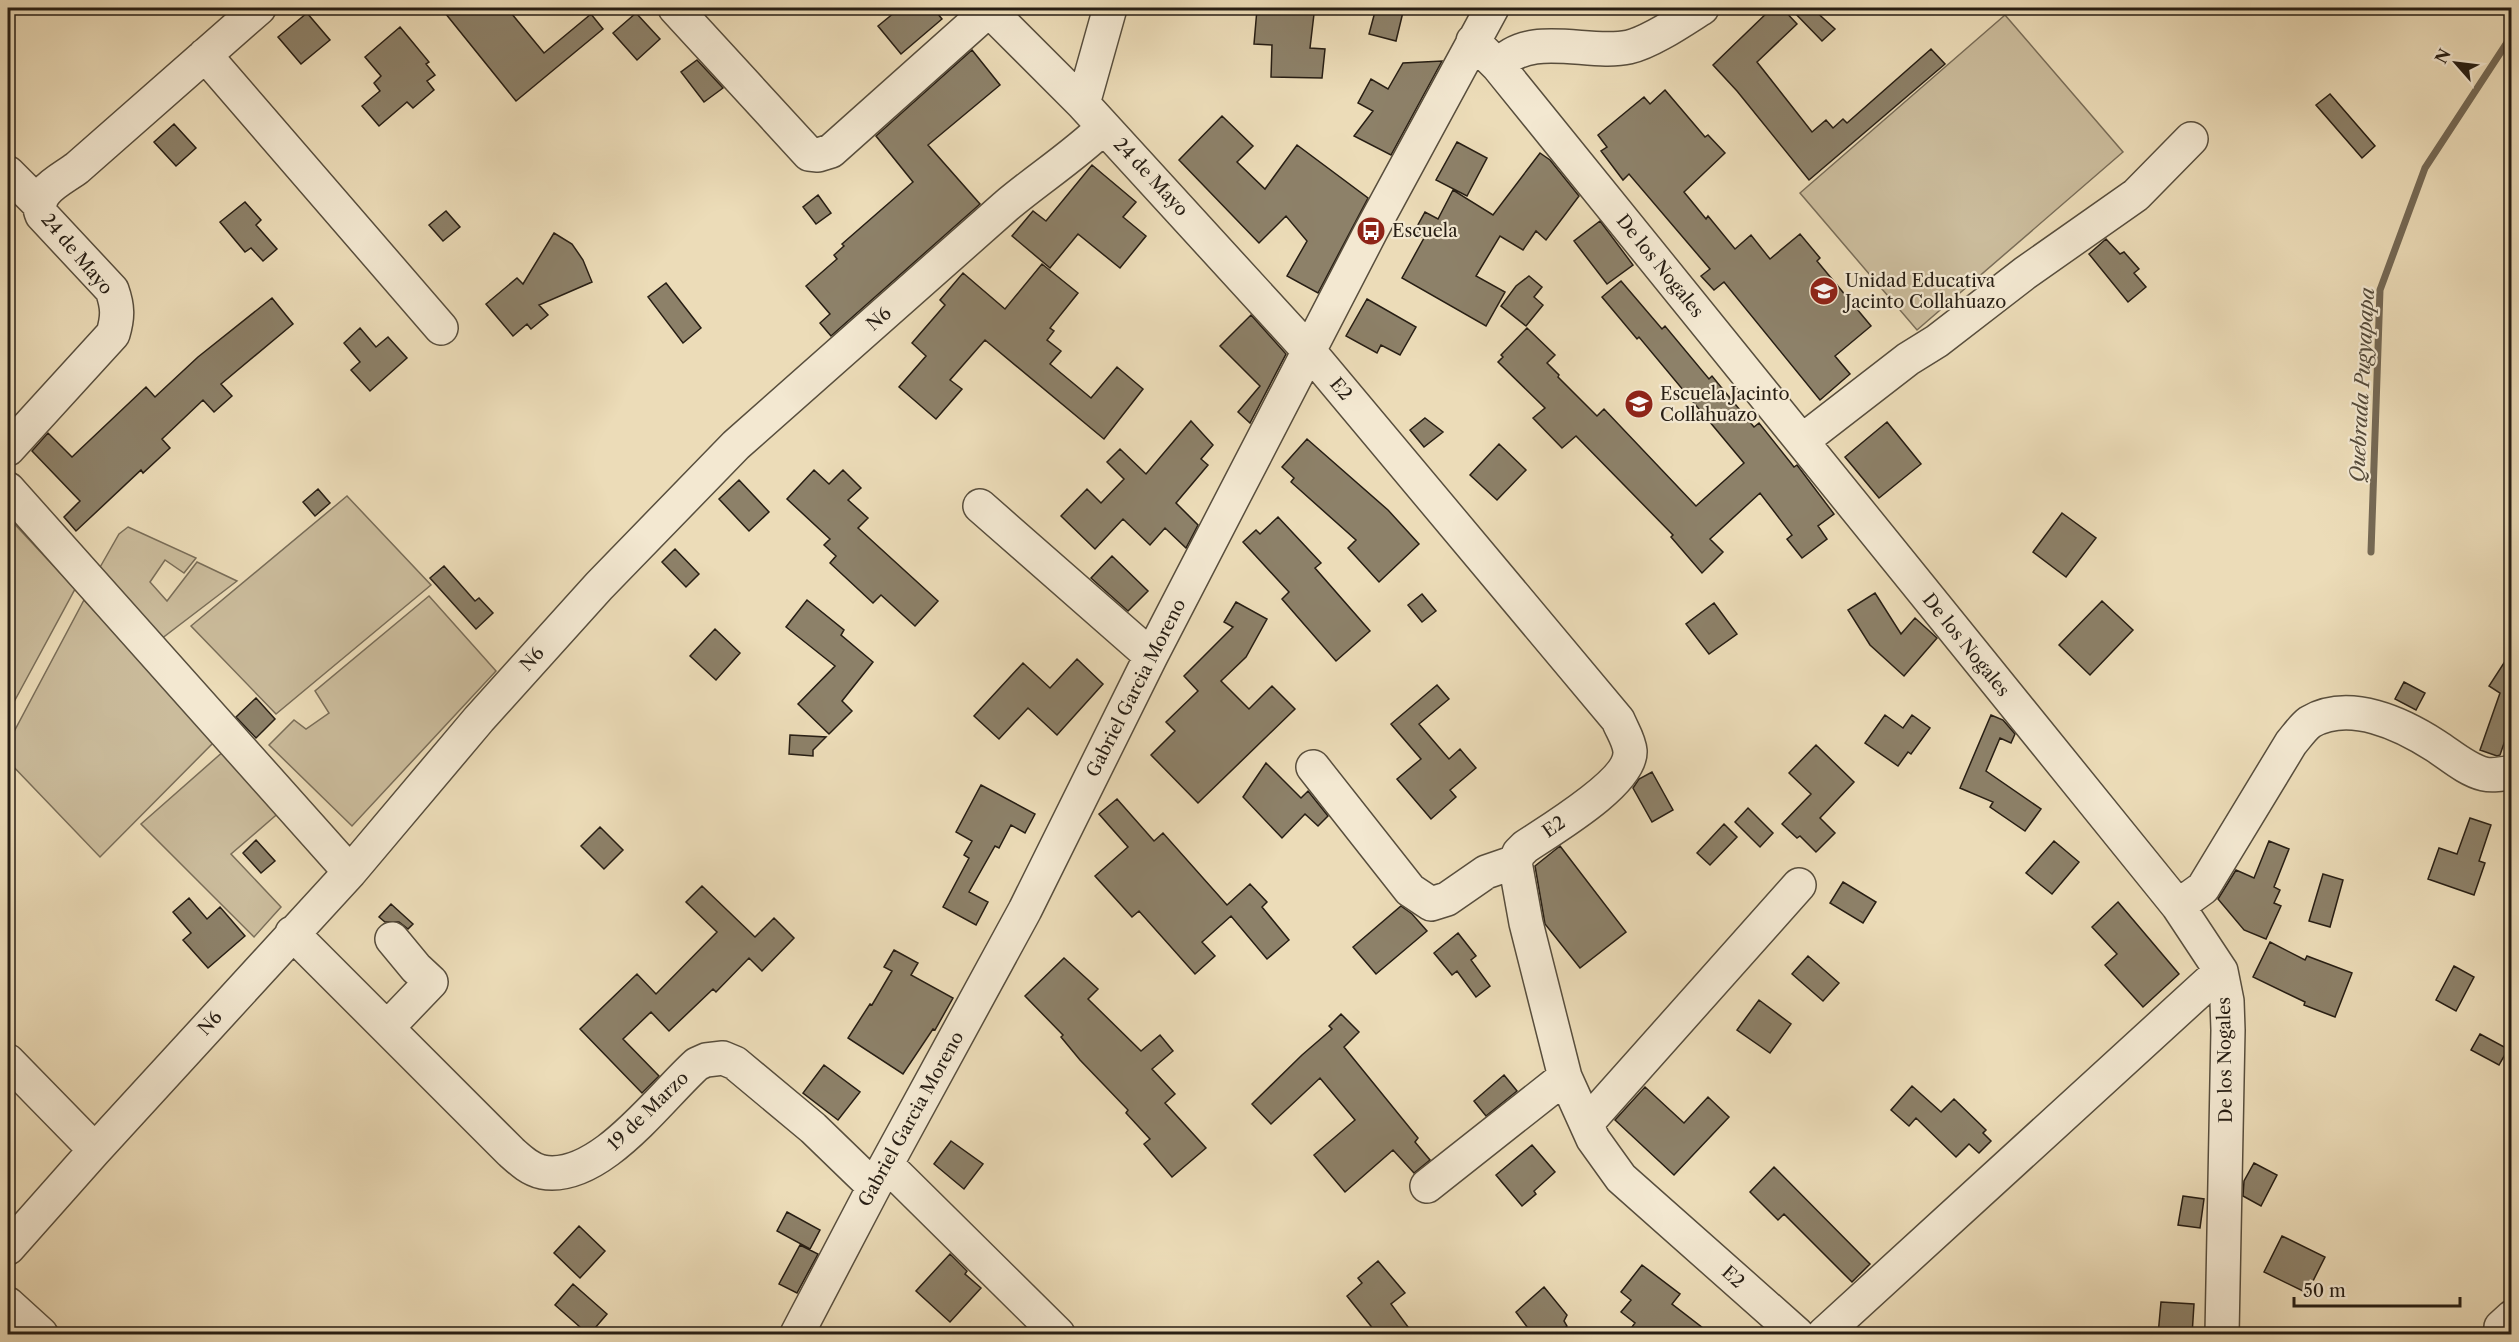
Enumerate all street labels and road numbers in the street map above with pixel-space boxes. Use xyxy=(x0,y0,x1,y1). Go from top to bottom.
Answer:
street label: 24 de Mayo xyxy=(1109,133,1193,221)
street label: 24 de Mayo xyxy=(37,209,117,299)
street label: De los Nogales xyxy=(1612,210,1708,322)
street label: N6 xyxy=(862,302,896,336)
street label: E2 xyxy=(1325,373,1357,405)
street label: De los Nogales xyxy=(1918,589,2014,701)
street label: Gabriel Garcia Moreno xyxy=(1081,595,1191,781)
street label: N6 xyxy=(515,642,549,676)
street label: E2 xyxy=(1538,811,1570,843)
street label: De los Nogales xyxy=(2213,997,2237,1123)
street label: N6 xyxy=(193,1006,227,1040)
street label: Gabriel Garcia Moreno xyxy=(854,1028,968,1210)
street label: 19 de Marzo xyxy=(603,1067,693,1155)
street label: E2 xyxy=(1717,1261,1749,1293)

